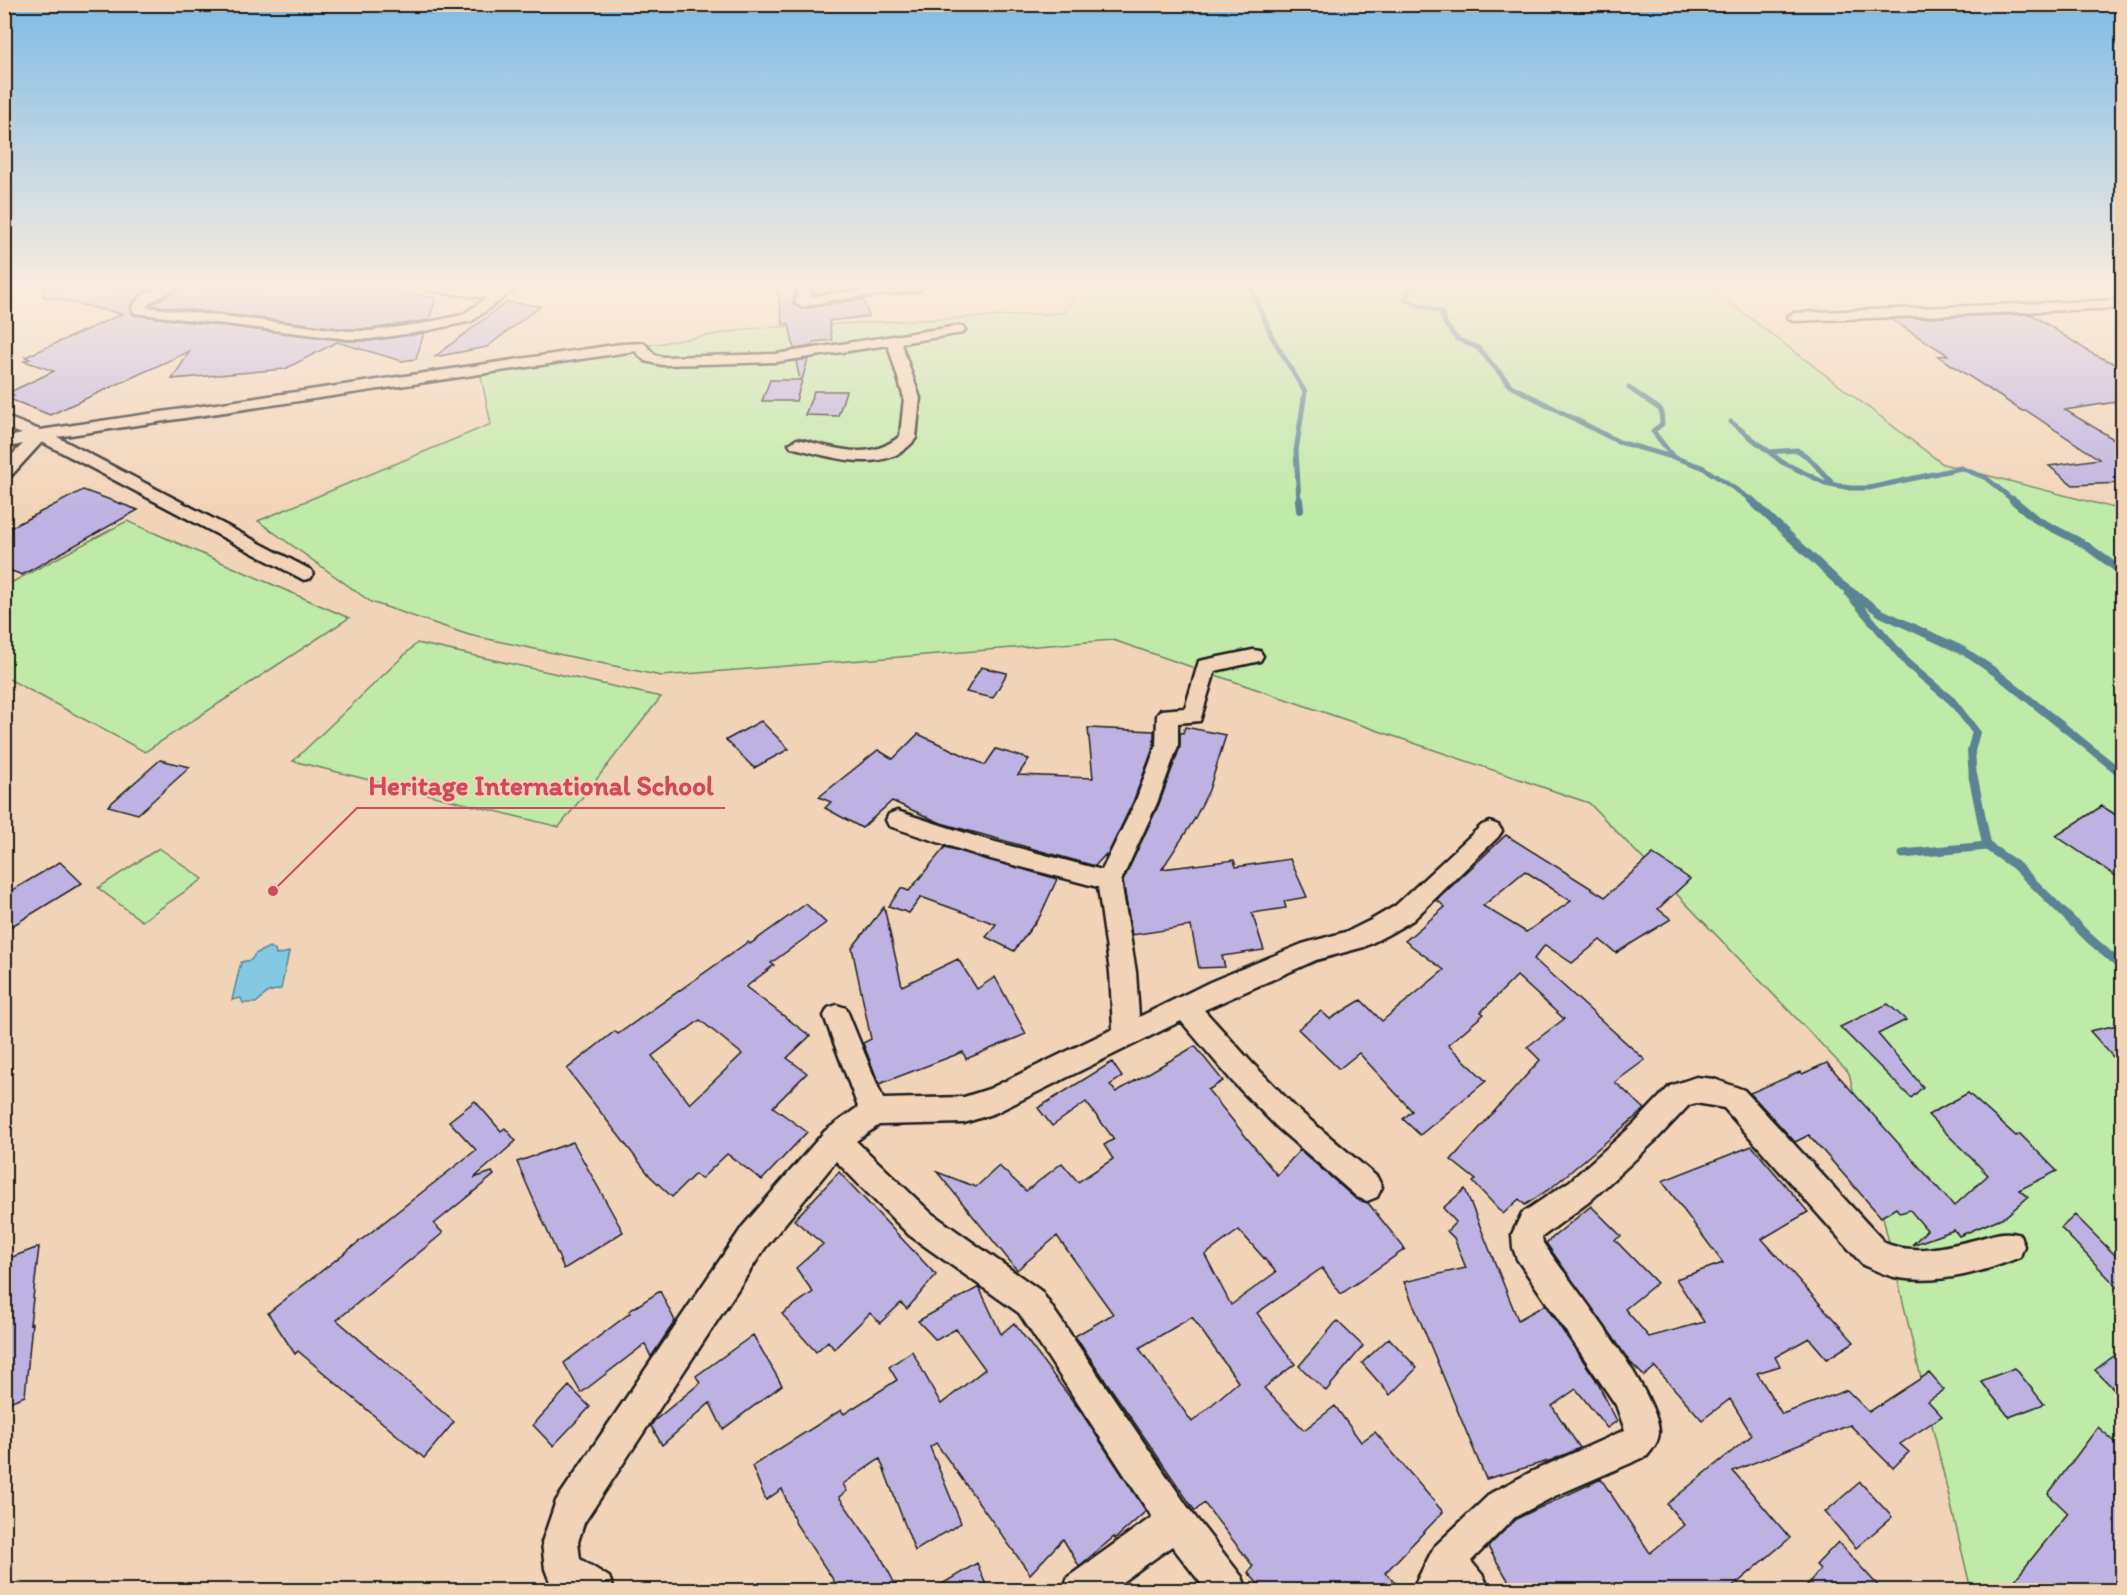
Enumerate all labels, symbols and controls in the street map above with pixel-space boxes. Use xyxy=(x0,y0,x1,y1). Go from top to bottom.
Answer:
callout: Heritage International School xyxy=(357,763,725,808)
text: Heritage International School xyxy=(368,769,714,802)

